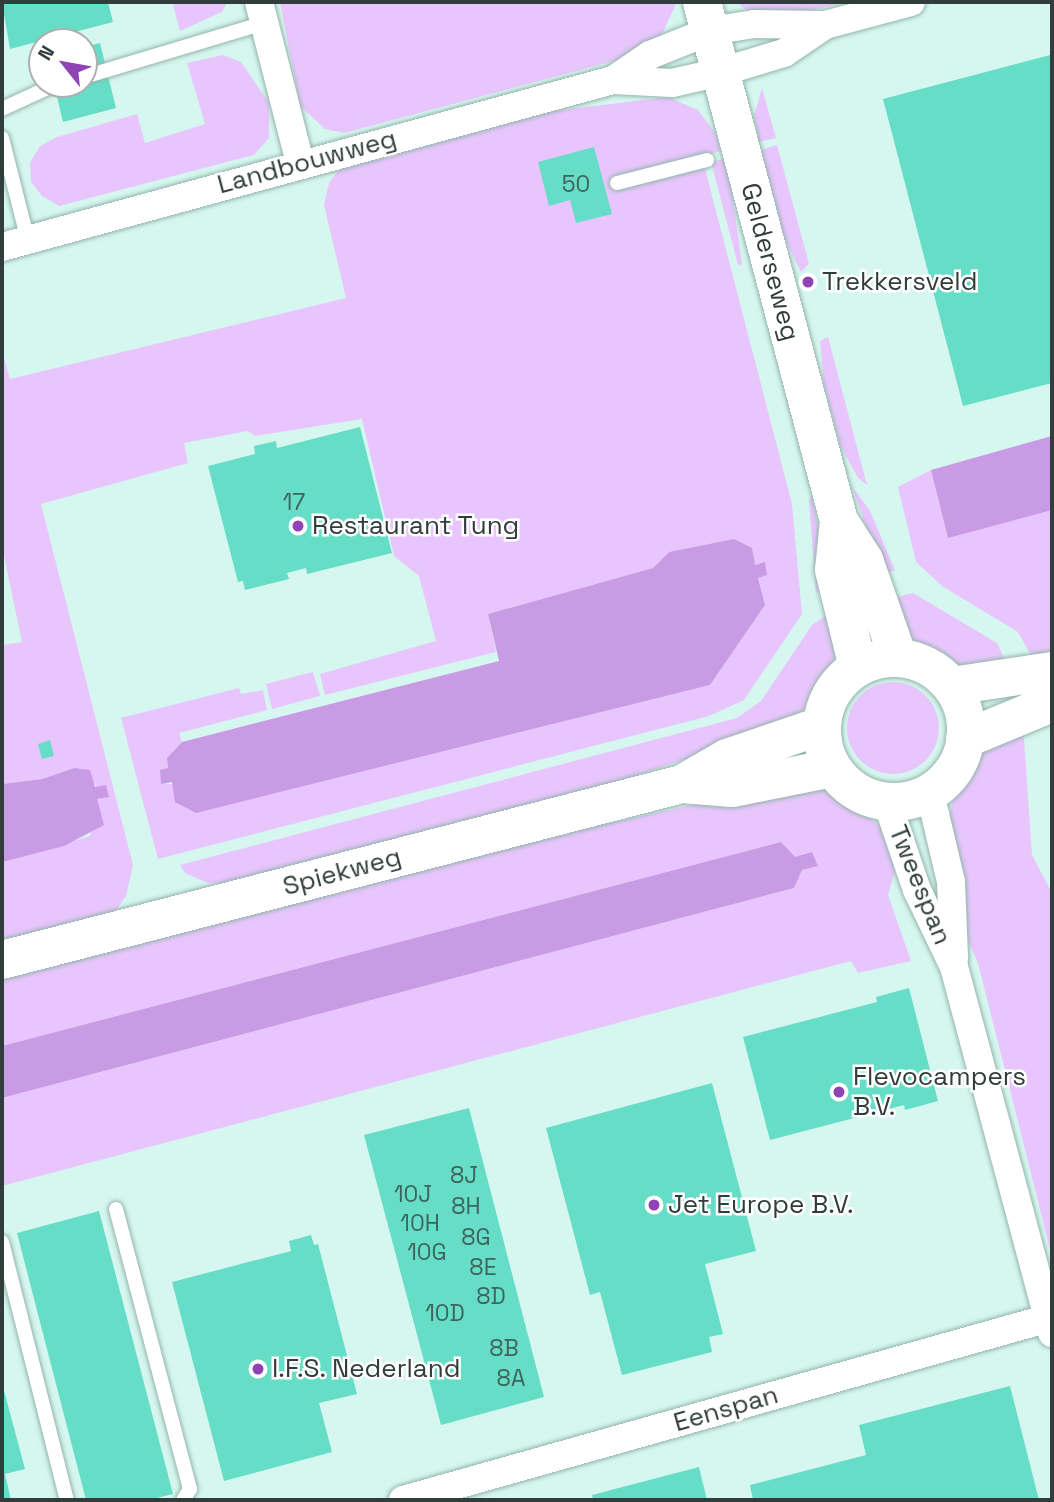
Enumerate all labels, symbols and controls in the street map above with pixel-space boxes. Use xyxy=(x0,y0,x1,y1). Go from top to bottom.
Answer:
north arrow xyxy=(28,28,98,98)
text: N xyxy=(32,41,60,65)
street label: Landbouwweg xyxy=(214,123,400,201)
house number: 50 xyxy=(562,170,590,198)
street label: Gelderseweg xyxy=(734,180,806,344)
place label: Trekkersveld xyxy=(822,266,977,298)
marker: Trekkersveld xyxy=(800,274,816,290)
house number: 17 xyxy=(283,488,305,516)
place label: Restaurant Tung xyxy=(312,510,520,542)
marker: Restaurant Tung xyxy=(290,518,306,534)
street label: Tweespan xyxy=(882,821,958,949)
street label: Spiekweg xyxy=(279,841,405,903)
place label: Flevocampers B.V. xyxy=(853,1061,1026,1122)
marker: Flevocampers B.V. xyxy=(831,1084,847,1100)
house number: 8J xyxy=(450,1161,478,1189)
house number: 10J xyxy=(394,1180,432,1208)
place label: Jet Europe B.V. xyxy=(668,1189,853,1221)
house number: 8H xyxy=(451,1192,481,1220)
marker: Jet Europe B.V. xyxy=(646,1197,662,1213)
house number: 10H xyxy=(400,1209,440,1237)
house number: 8G xyxy=(461,1223,491,1251)
house number: 10G xyxy=(407,1238,447,1266)
house number: 8E xyxy=(469,1253,497,1281)
house number: 8D xyxy=(476,1282,506,1310)
house number: 10D xyxy=(425,1299,465,1327)
house number: 8B xyxy=(489,1334,519,1362)
place label: I.F.S. Nederland xyxy=(272,1353,461,1385)
marker: I.F.S. Nederland xyxy=(250,1361,266,1377)
house number: 8A xyxy=(497,1364,525,1392)
street label: Eenspan xyxy=(670,1379,782,1439)

